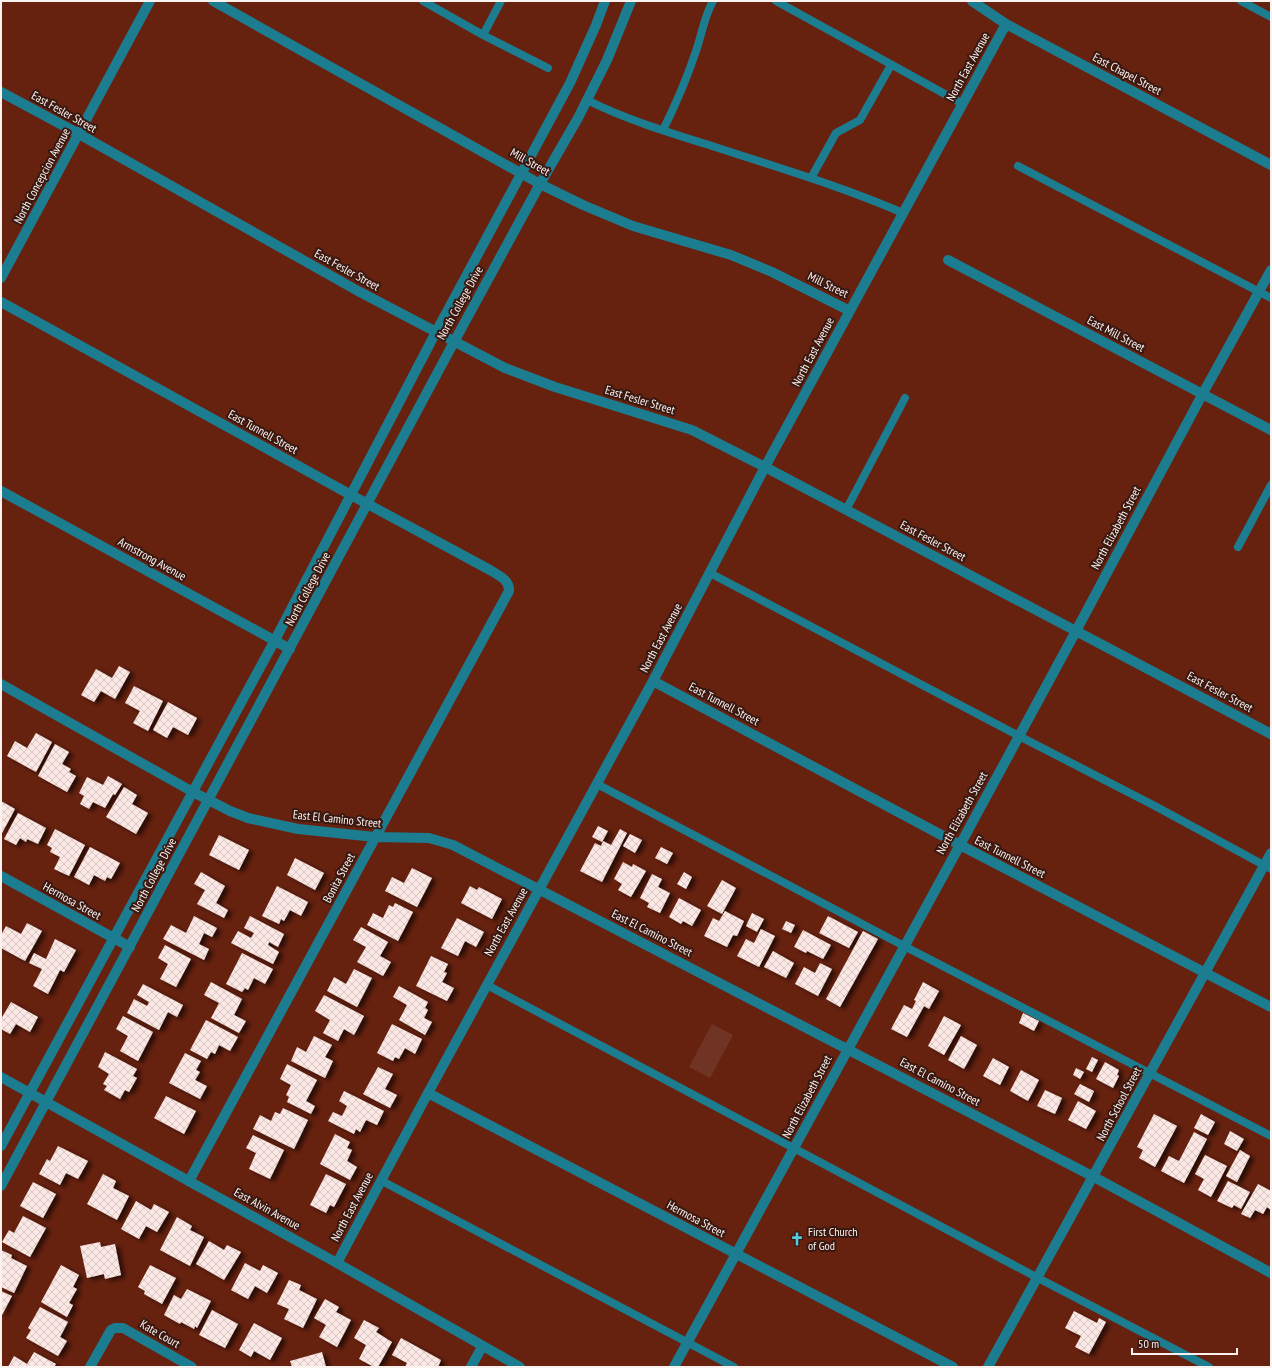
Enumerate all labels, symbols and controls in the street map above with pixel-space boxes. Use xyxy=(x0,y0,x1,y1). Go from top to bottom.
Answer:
street label: North East Avenue xyxy=(943,30,993,104)
street label: East Chapel Street xyxy=(1090,49,1165,98)
street label: East Fesler Street xyxy=(29,87,100,136)
street label: North Concepcion Avenue xyxy=(10,125,73,226)
street label: Mill Street xyxy=(508,145,553,179)
street label: East Fesler Street xyxy=(312,245,383,294)
street label: North College Drive xyxy=(433,263,486,342)
street label: Mill Street xyxy=(806,268,852,301)
street label: East Mill Street xyxy=(1085,312,1148,355)
street label: North East Avenue xyxy=(788,315,837,389)
street label: East Fesler Street xyxy=(603,382,678,417)
street label: East Tunnell Street xyxy=(226,406,301,457)
street label: North Elizabeth Street xyxy=(1087,483,1144,572)
street label: East Fesler Street xyxy=(898,517,969,564)
street label: Armstrong Avenue xyxy=(116,534,189,583)
street label: North College Drive xyxy=(282,549,333,628)
street label: North East Avenue xyxy=(636,601,685,675)
street label: East Fesler Street xyxy=(1185,668,1256,715)
street label: East Tunnell Street xyxy=(686,679,763,729)
street label: North Elizabeth Street xyxy=(933,768,991,857)
street label: East El Camino Street xyxy=(292,806,383,831)
street label: East Tunnell Street xyxy=(972,832,1049,881)
street label: North College Drive xyxy=(128,835,179,914)
street label: Bonita Street xyxy=(319,850,358,905)
street label: Hermosa Street xyxy=(41,879,104,923)
street label: North East Avenue xyxy=(481,885,531,959)
street label: East El Camino Street xyxy=(609,906,696,960)
street label: North Elizabeth Street xyxy=(778,1052,835,1141)
street label: East El Camino Street xyxy=(898,1054,984,1109)
street label: North School Street xyxy=(1093,1064,1145,1143)
street label: North East Avenue xyxy=(327,1170,376,1244)
street label: East Alvin Avenue xyxy=(232,1184,303,1233)
street label: Hermosa Street xyxy=(664,1197,729,1241)
place label: First Church of God xyxy=(808,1224,858,1253)
church icon: First Church of God xyxy=(789,1231,805,1247)
street label: Kate Court xyxy=(138,1316,183,1351)
scale bar xyxy=(1132,1330,1237,1356)
text: 50 m xyxy=(1138,1336,1159,1351)

